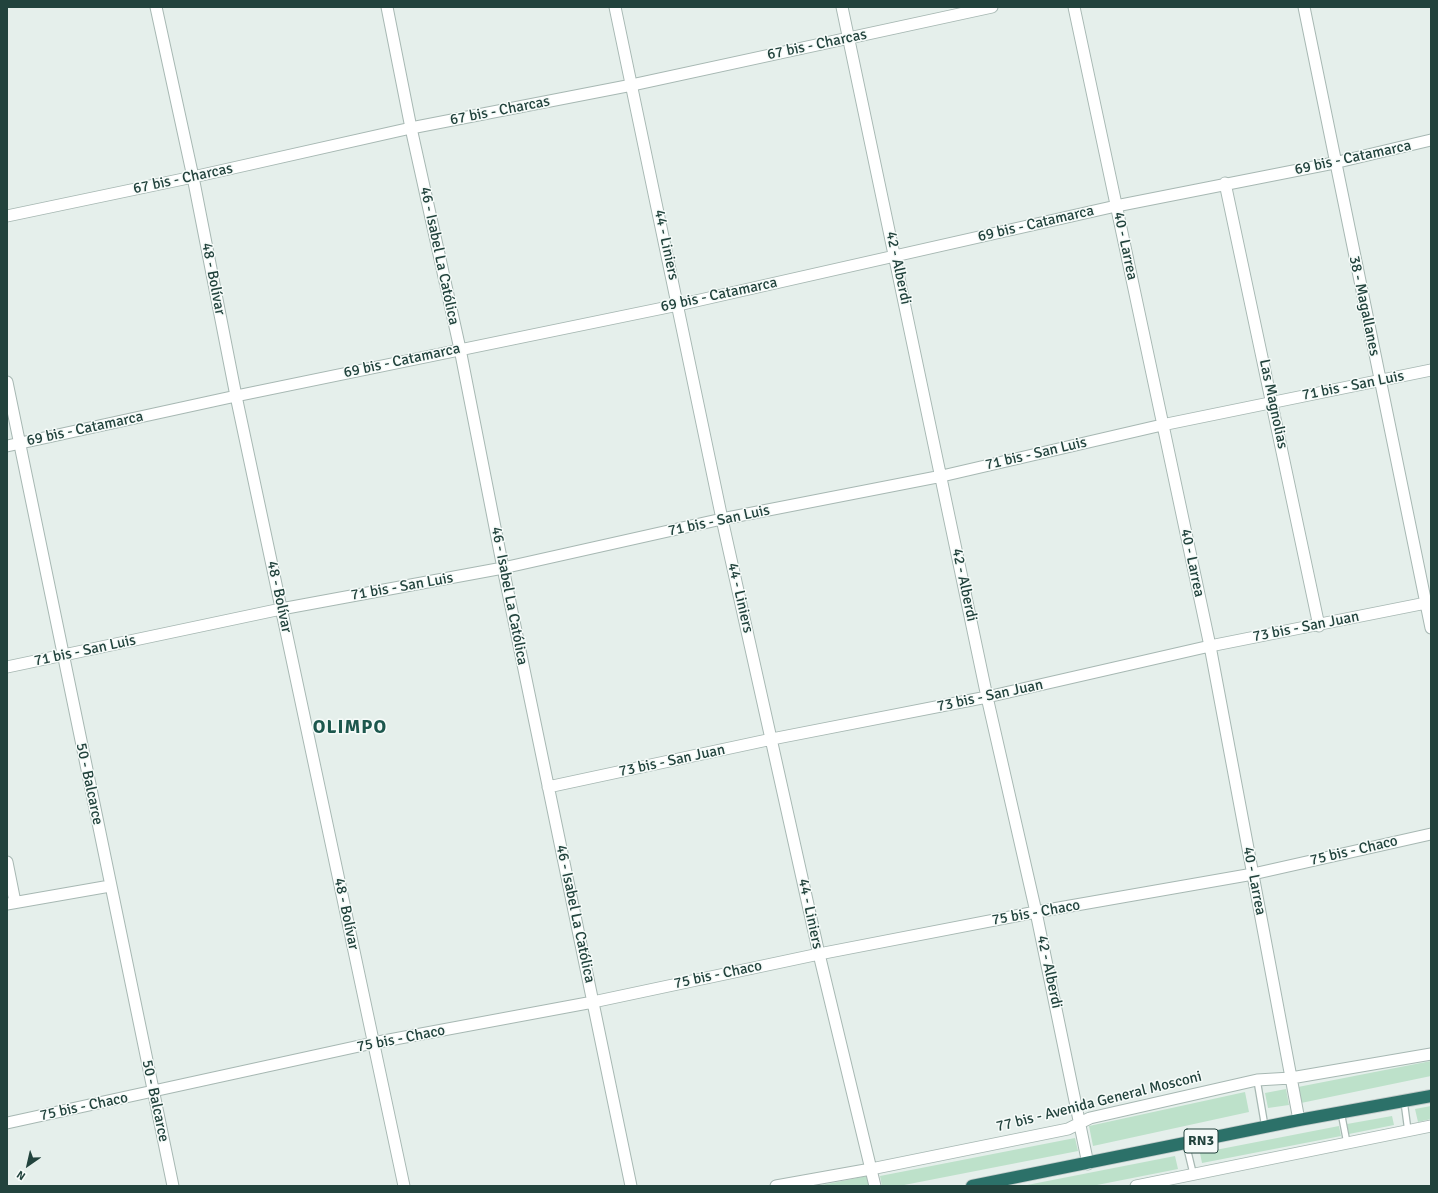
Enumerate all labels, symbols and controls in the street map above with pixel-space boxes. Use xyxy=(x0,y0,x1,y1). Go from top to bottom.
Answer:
street label: 67 bis - Charcas xyxy=(766,26,868,64)
street label: 67 bis - Charcas xyxy=(449,93,551,129)
street label: 69 bis - Catamarca xyxy=(1293,137,1413,179)
street label: 67 bis - Charcas xyxy=(132,160,234,198)
street label: 46 - Isabel La Católica xyxy=(416,185,462,327)
street label: 69 bis - Catamarca xyxy=(976,202,1096,246)
street label: 44 - Liniers xyxy=(650,208,682,282)
street label: 40 - Larrea xyxy=(1109,210,1141,282)
street label: 42 - Alberdi xyxy=(881,230,915,306)
street label: 48 - Bolívar xyxy=(197,241,229,317)
street label: 38 - Magallanes xyxy=(1345,254,1383,358)
street label: 69 bis - Catamarca xyxy=(659,274,779,316)
street label: 69 bis - Catamarca xyxy=(342,340,462,382)
street label: Las Magnolias xyxy=(1255,357,1291,451)
street label: 71 bis - San Luis xyxy=(1300,367,1406,405)
street label: 69 bis - Catamarca xyxy=(25,408,145,450)
street label: 71 bis - San Luis xyxy=(984,434,1088,474)
street label: 71 bis - San Luis xyxy=(666,501,772,541)
street label: 46 - Isabel La Católica xyxy=(487,525,531,667)
street label: 40 - Larrea xyxy=(1176,527,1208,599)
street label: 42 - Alberdi xyxy=(947,547,981,623)
street label: 48 - Bolívar xyxy=(263,559,295,635)
street label: 44 - Liniers xyxy=(723,561,757,635)
street label: 71 bis - San Luis xyxy=(349,569,455,605)
street label: 73 bis - San Juan xyxy=(1251,608,1361,646)
street label: 71 bis - San Luis xyxy=(32,631,138,671)
street label: 73 bis - San Juan xyxy=(935,676,1045,716)
district label: OLIMPO xyxy=(313,717,387,739)
street label: 50 - Balcarce xyxy=(72,741,106,827)
street label: 73 bis - San Juan xyxy=(617,741,727,781)
street label: 75 bis - Chaco xyxy=(1308,832,1400,870)
street label: 46 - Isabel La Católica xyxy=(552,843,598,985)
street label: 40 - Larrea xyxy=(1239,845,1269,917)
street label: 48 - Bolívar xyxy=(330,876,362,952)
street label: 44 - Liniers xyxy=(794,877,826,951)
street label: 75 bis - Chaco xyxy=(990,896,1082,930)
street label: 42 - Alberdi xyxy=(1032,934,1066,1010)
street label: 75 bis - Chaco xyxy=(672,957,764,993)
street label: 75 bis - Chaco xyxy=(355,1022,447,1056)
street label: 50 - Balcarce xyxy=(138,1058,172,1144)
street label: 77 bis - Avenida General Mosconi xyxy=(994,1068,1204,1136)
street label: 75 bis - Chaco xyxy=(38,1089,130,1125)
road number: RN3 xyxy=(1184,1129,1218,1153)
north arrow xyxy=(8,1145,48,1185)
text: N xyxy=(14,1168,28,1183)

